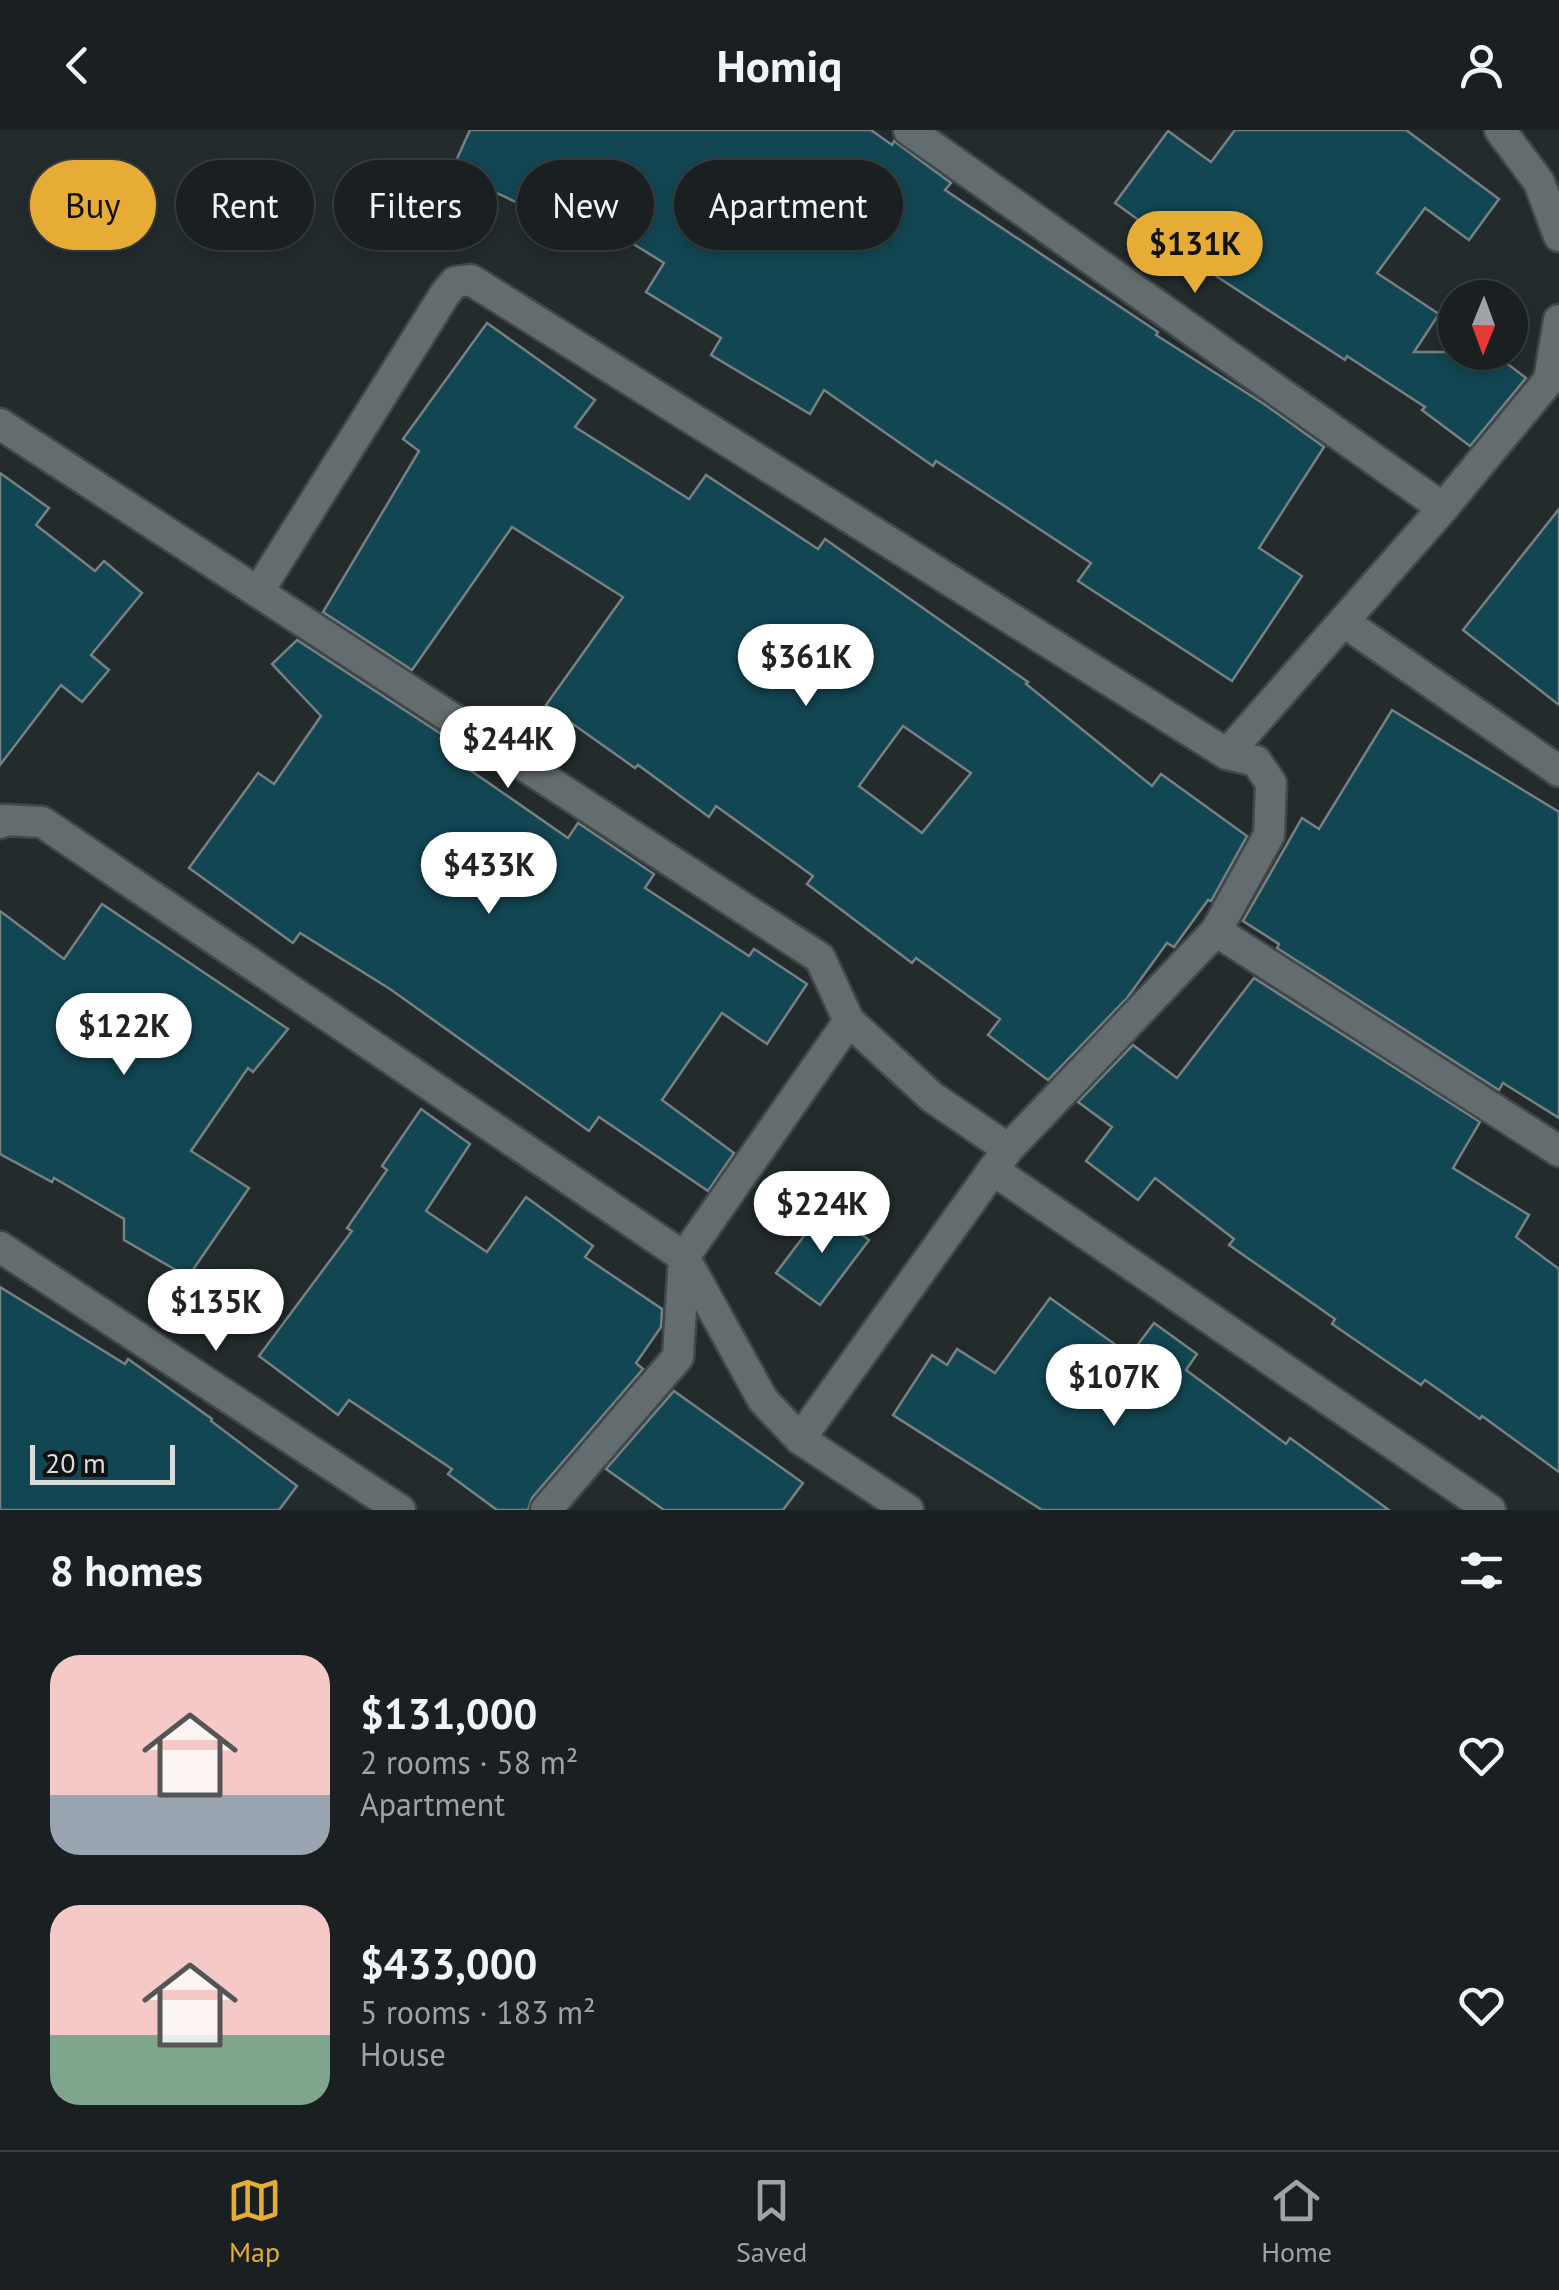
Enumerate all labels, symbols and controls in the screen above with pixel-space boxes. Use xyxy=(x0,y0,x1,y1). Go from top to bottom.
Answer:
text: Homiq xyxy=(717,36,842,94)
icon: back xyxy=(50,38,105,93)
icon: person xyxy=(1454,38,1509,93)
chip: Buy xyxy=(30,160,156,250)
chip: Rent xyxy=(176,160,314,250)
chip: Filters xyxy=(334,160,497,250)
chip: New xyxy=(517,160,654,250)
chip: Apartment xyxy=(674,160,903,250)
pin: $131K xyxy=(1125,211,1265,296)
text: $131K xyxy=(1149,222,1241,264)
north arrow xyxy=(1438,280,1528,370)
map controls xyxy=(1438,280,1528,370)
pin: $361K xyxy=(736,624,876,709)
text: $361K xyxy=(760,635,852,677)
pin: $244K xyxy=(438,706,578,791)
text: $244K xyxy=(462,717,554,759)
pin: $433K xyxy=(419,832,559,917)
text: $433K xyxy=(443,843,535,885)
pin: $122K xyxy=(54,993,194,1078)
text: $122K xyxy=(78,1004,170,1046)
pin: $224K xyxy=(752,1171,892,1256)
text: $224K xyxy=(776,1182,868,1224)
pin: $135K xyxy=(146,1269,286,1354)
text: $135K xyxy=(170,1280,262,1322)
pin: $107K xyxy=(1044,1344,1184,1429)
text: $107K xyxy=(1068,1355,1160,1397)
scale bar xyxy=(30,1440,175,1484)
text: 20 m xyxy=(45,1444,106,1481)
text: 8 homes xyxy=(50,1543,203,1598)
icon: filters xyxy=(1454,1543,1509,1598)
text: $131,000 xyxy=(360,1686,537,1741)
icon: home xyxy=(130,1695,250,1815)
icon: heart xyxy=(1454,1728,1509,1783)
text: 2 rooms · 58 m² xyxy=(360,1741,578,1783)
text: Apartment xyxy=(360,1783,505,1825)
text: $433,000 xyxy=(360,1936,537,1991)
icon: home xyxy=(130,1945,250,2065)
icon: heart xyxy=(1454,1978,1509,2033)
text: 5 rooms · 183 m² xyxy=(360,1991,596,2033)
text: House xyxy=(360,2033,446,2075)
tab: Map xyxy=(227,2173,282,2270)
tab: Saved xyxy=(736,2173,807,2270)
tab: Home xyxy=(1261,2173,1332,2270)

